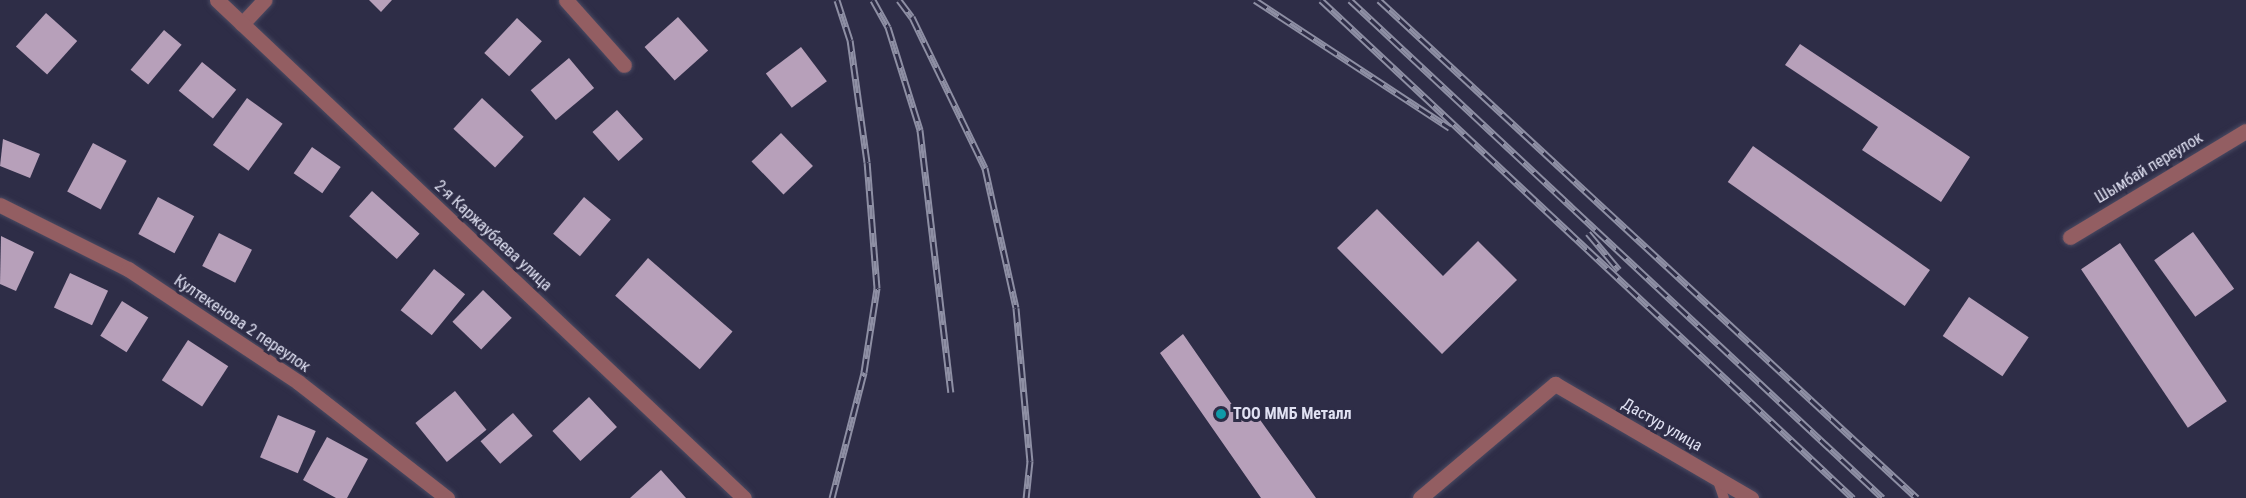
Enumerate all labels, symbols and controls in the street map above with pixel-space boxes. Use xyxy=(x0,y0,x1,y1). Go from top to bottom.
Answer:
street label: Шымбай переулок xyxy=(2091,128,2207,208)
street label: 2-я Каржаубаева улица xyxy=(430,177,556,295)
street label: Култекенова 2 переулок xyxy=(170,271,314,377)
street label: Дастур улица xyxy=(1618,394,1706,456)
place label: ТОО ММБ Металл xyxy=(1233,404,1352,424)
marker: ТОО ММБ Металл xyxy=(1214,407,1228,421)

